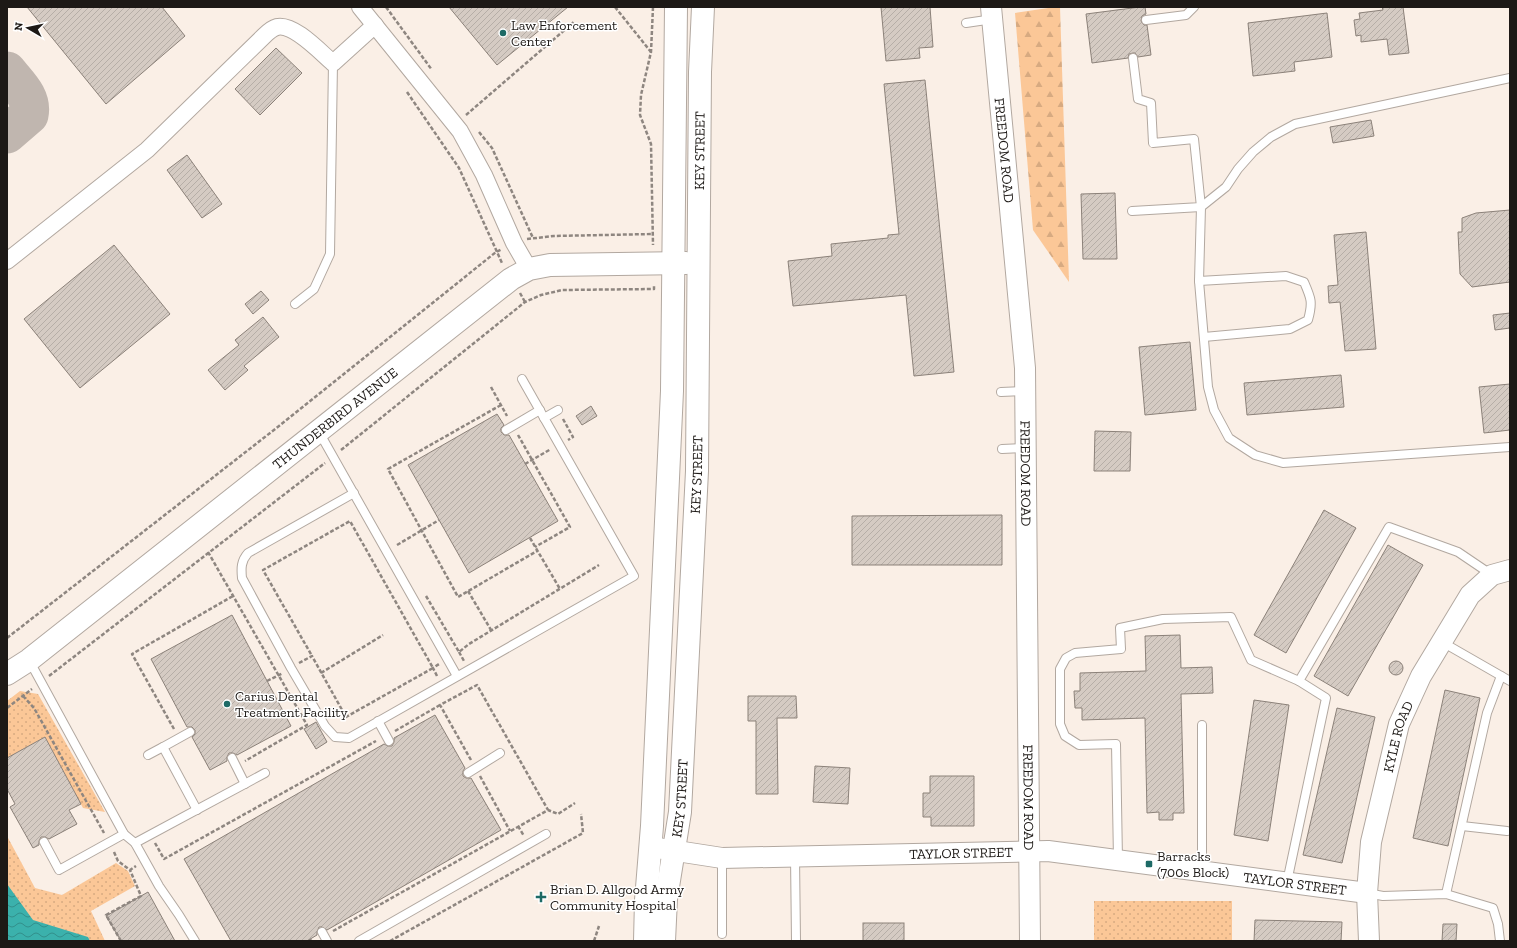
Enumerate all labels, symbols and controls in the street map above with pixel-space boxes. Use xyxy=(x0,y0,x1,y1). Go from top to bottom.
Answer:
north arrow xyxy=(8,8,48,48)
place label: Law Enforcement Center xyxy=(511,17,618,50)
text: N xyxy=(12,21,26,32)
marker: Law Enforcement Center xyxy=(498,28,508,38)
street label: FREEDOM ROAD xyxy=(991,97,1017,204)
street label: KEY STREET xyxy=(691,111,709,190)
street label: THUNDERBIRD AVENUE xyxy=(269,364,401,473)
street label: FREEDOM ROAD xyxy=(1016,420,1034,526)
street label: KEY STREET xyxy=(687,435,706,514)
place label: Carius Dental Treatment Facility xyxy=(235,688,349,721)
street label: KYLE ROAD xyxy=(1380,698,1417,774)
marker: Carius Dental Treatment Facility xyxy=(222,699,232,709)
street label: FREEDOM ROAD xyxy=(1019,744,1037,850)
street label: KEY STREET xyxy=(668,758,692,839)
street label: TAYLOR STREET xyxy=(909,844,1014,863)
place label: Barracks (700s Block) xyxy=(1157,848,1229,881)
marker: Barracks (700s Block) xyxy=(1144,859,1154,869)
street label: TAYLOR STREET xyxy=(1242,869,1348,899)
place label: Brian D. Allgood Army Community Hospital xyxy=(550,881,685,914)
marker: Brian D. Allgood Army Community Hospital xyxy=(535,891,547,903)

